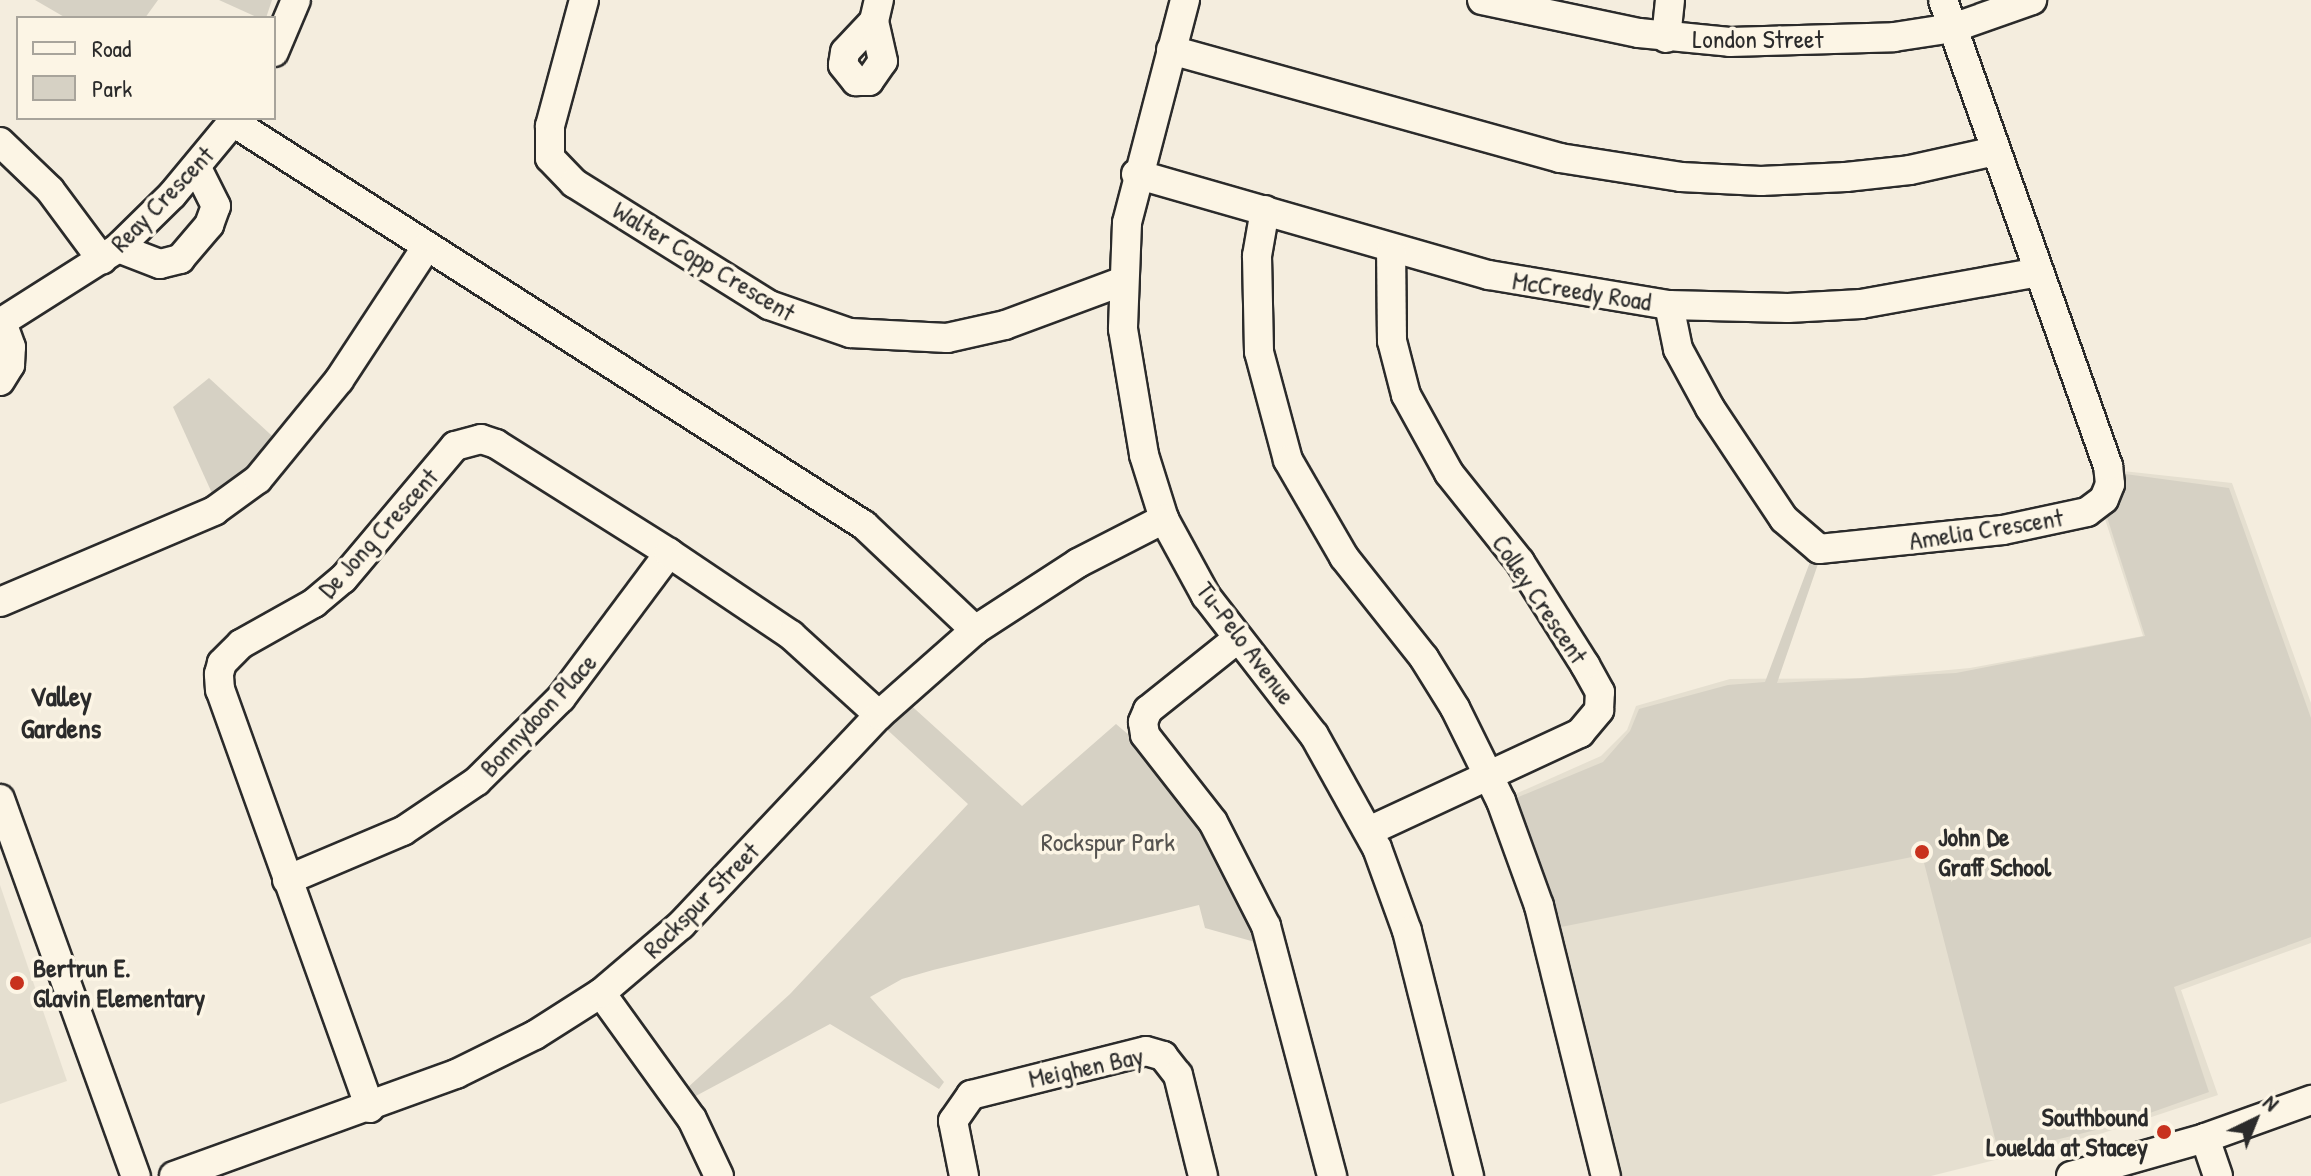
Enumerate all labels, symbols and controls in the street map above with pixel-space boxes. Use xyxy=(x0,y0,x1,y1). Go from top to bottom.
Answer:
legend xyxy=(16,16,276,120)
street label: London Street xyxy=(1693,23,1823,55)
text: Road xyxy=(92,32,131,64)
text: Park xyxy=(92,72,132,104)
street label: Reay Crescent xyxy=(104,140,220,258)
street label: Walter Copp Crescent xyxy=(607,194,801,328)
street label: McCreedy Road xyxy=(1510,265,1654,317)
street label: De Jong Crescent xyxy=(312,462,444,604)
street label: Amelia Crescent xyxy=(1907,501,2065,557)
street label: Colley Crescent xyxy=(1485,529,1595,669)
street label: Tu-Pelo Avenue xyxy=(1190,576,1302,710)
street label: Bonnydoon Place xyxy=(473,647,603,783)
district label: Valley Gardens xyxy=(21,679,101,745)
place label: John De Graff School xyxy=(1938,821,2051,882)
park label: Rockspur Park xyxy=(1041,826,1175,858)
street label: Rockspur Street xyxy=(637,836,765,964)
marker: John De Graff School xyxy=(1913,843,1931,861)
place label: Bertrun E. Glavin Elementary xyxy=(33,952,205,1014)
marker: Bertrun E. Glavin Elementary xyxy=(8,974,26,992)
street label: Meighen Bay xyxy=(1026,1040,1146,1094)
north arrow xyxy=(2215,1080,2295,1160)
text: N xyxy=(2257,1087,2286,1117)
place label: Southbound Louelda at Stacey xyxy=(1986,1101,2148,1162)
marker: Southbound Louelda at Stacey xyxy=(2155,1123,2173,1141)

